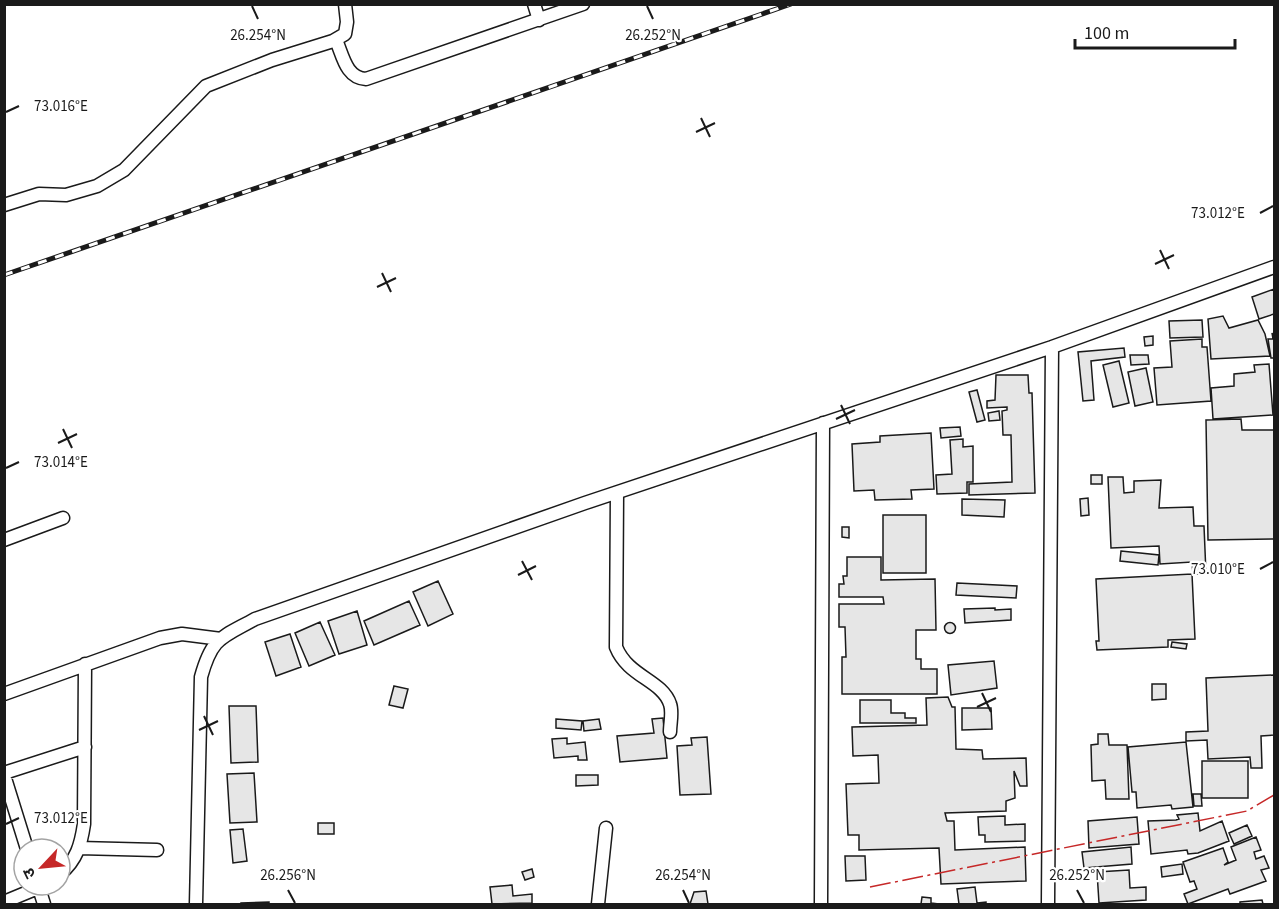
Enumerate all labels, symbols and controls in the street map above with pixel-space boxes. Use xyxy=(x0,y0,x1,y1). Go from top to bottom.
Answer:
scale bar xyxy=(1075,12,1236,50)
text: 100 m xyxy=(1084,21,1129,46)
text: 26.254°N xyxy=(230,25,286,46)
text: 26.252°N xyxy=(625,25,681,46)
text: 73.016°E xyxy=(34,96,88,117)
text: 73.012°E xyxy=(1191,203,1245,224)
text: 73.014°E xyxy=(34,452,88,473)
text: 73.010°E xyxy=(1191,559,1245,580)
text: 73.012°E xyxy=(34,808,88,829)
north arrow xyxy=(12,837,72,897)
text: उ xyxy=(17,864,41,882)
text: 26.256°N xyxy=(260,865,316,886)
text: 26.254°N xyxy=(655,865,711,886)
text: 26.252°N xyxy=(1049,865,1105,886)

